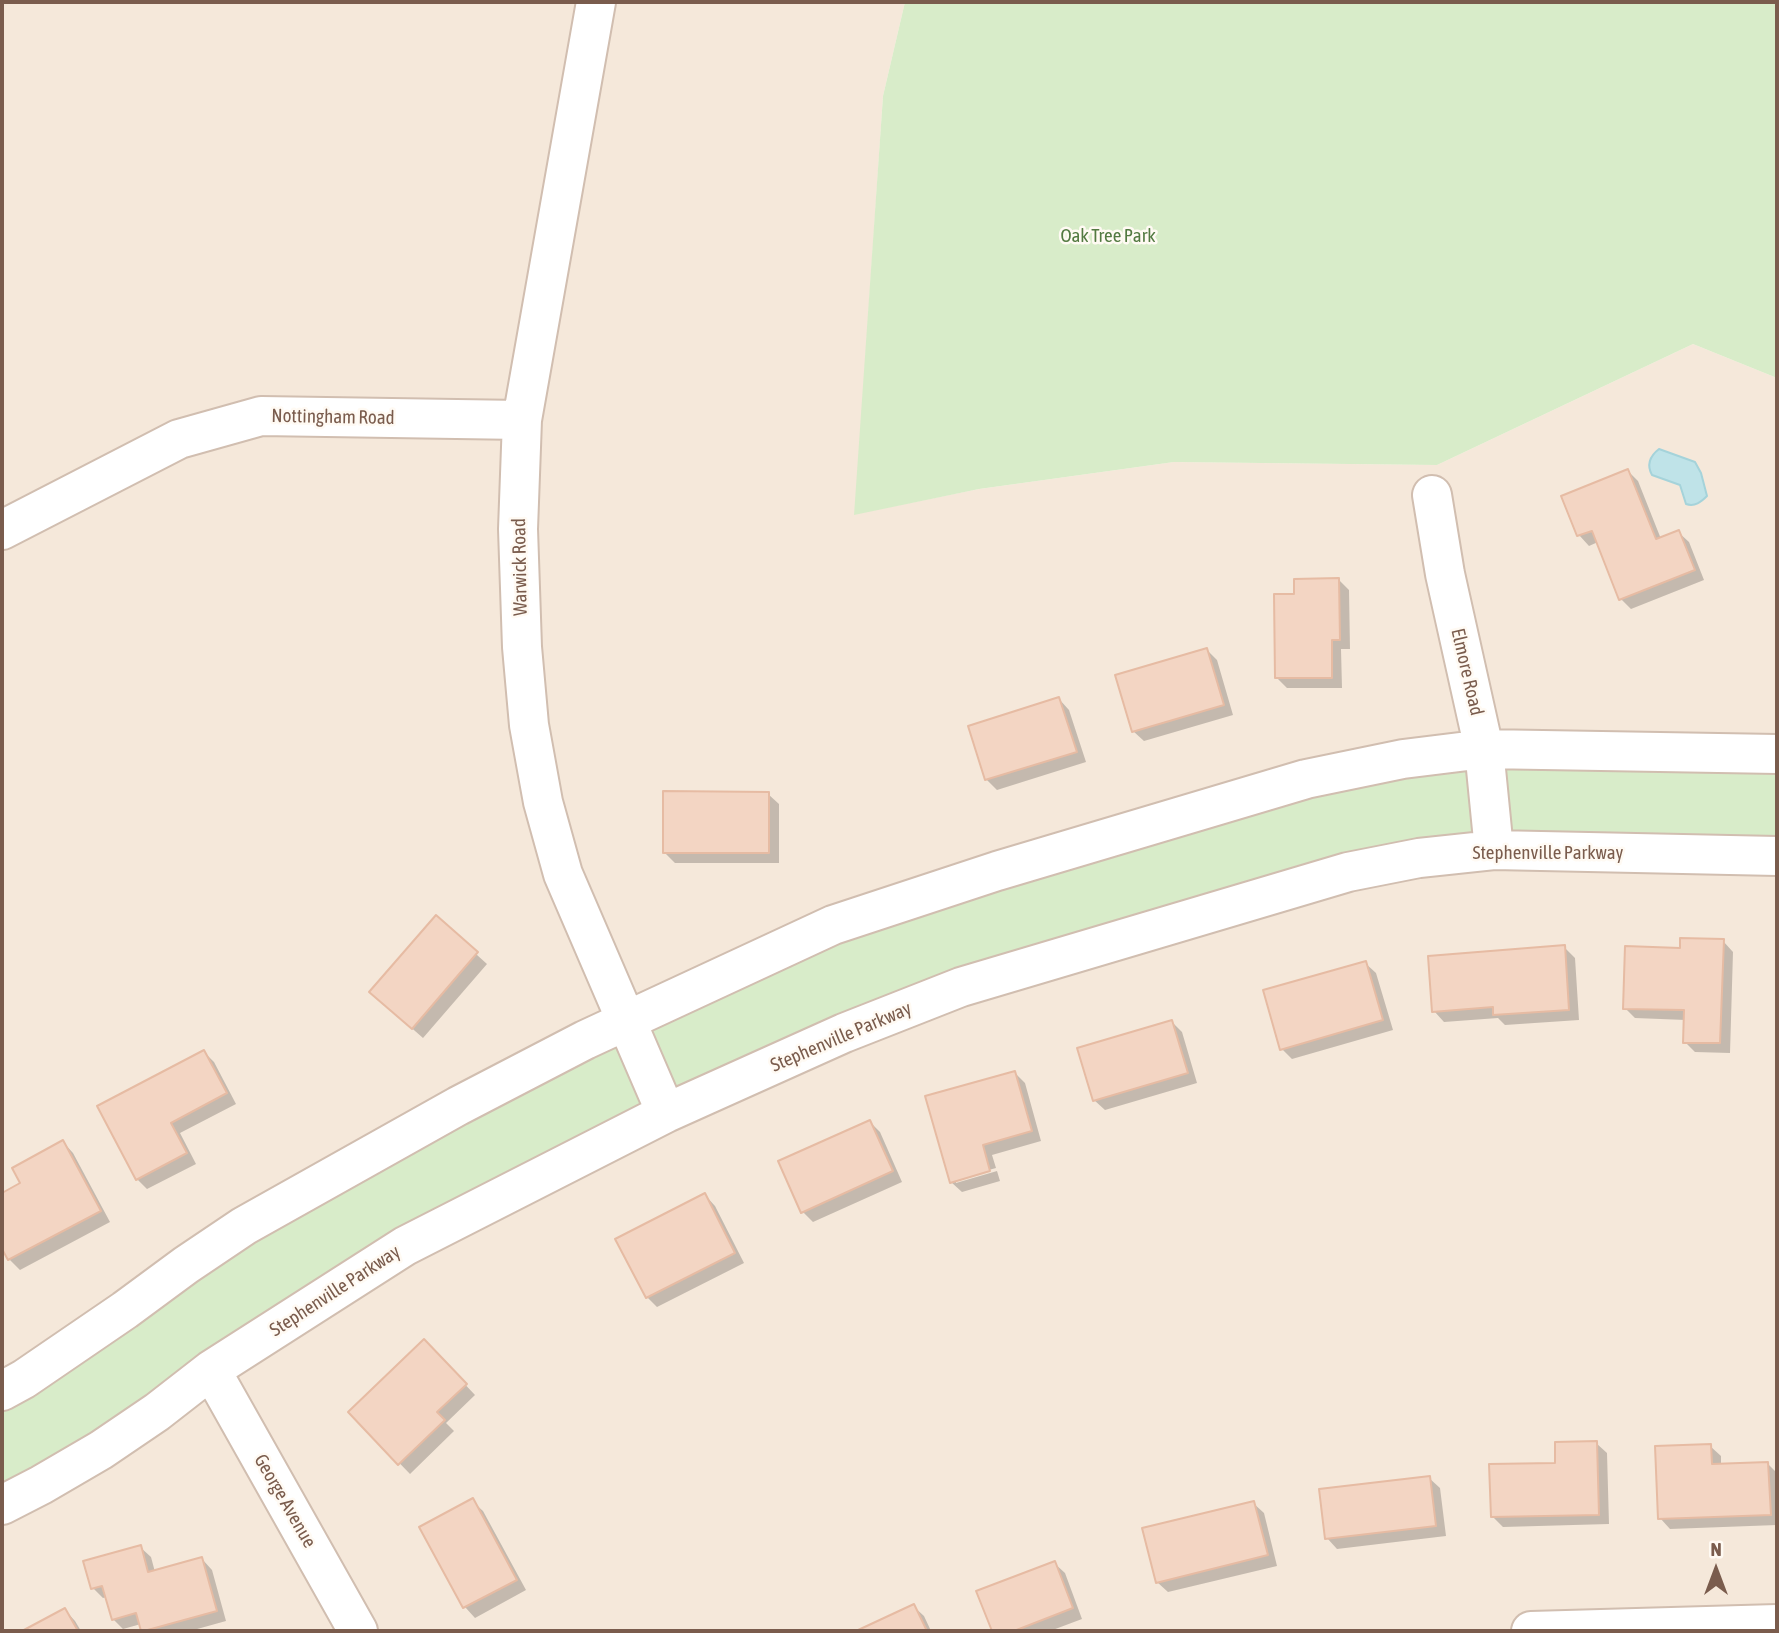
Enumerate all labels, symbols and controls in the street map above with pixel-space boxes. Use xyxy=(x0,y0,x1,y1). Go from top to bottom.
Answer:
park label: Oak Tree Park xyxy=(1060,225,1156,247)
street label: Nottingham Road xyxy=(271,405,395,429)
street label: Warwick Road xyxy=(508,518,532,616)
street label: Elmore Road xyxy=(1446,626,1488,718)
street label: Stephenville Parkway xyxy=(1473,842,1623,864)
street label: Stephenville Parkway xyxy=(767,997,915,1077)
street label: Stephenville Parkway xyxy=(266,1240,404,1342)
street label: George Avenue xyxy=(249,1450,321,1552)
north arrow xyxy=(1681,1535,1751,1605)
text: N xyxy=(1710,1538,1722,1560)

